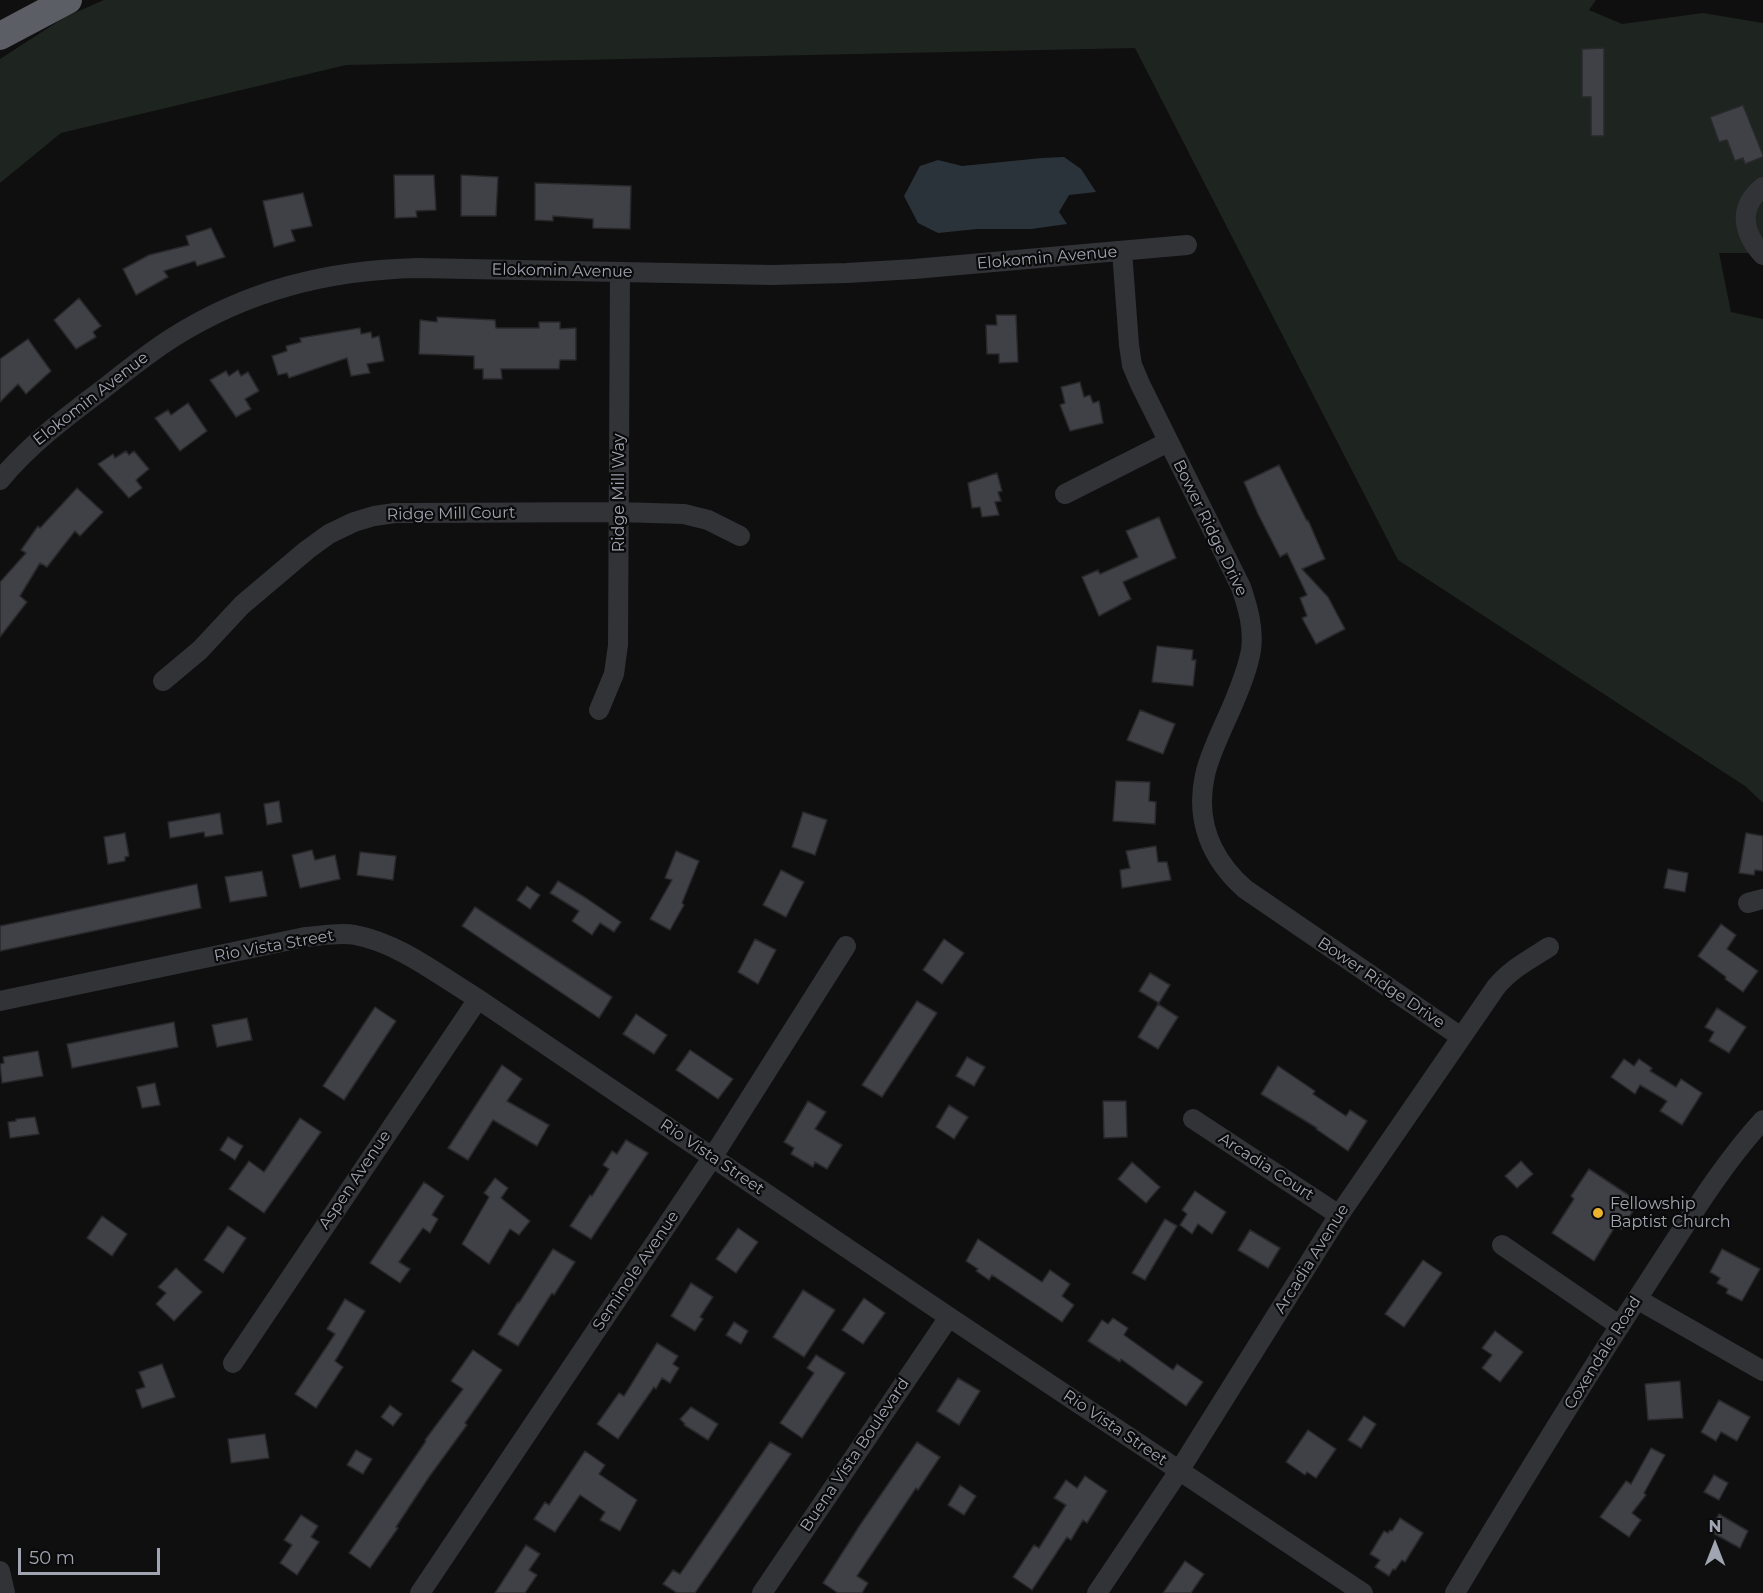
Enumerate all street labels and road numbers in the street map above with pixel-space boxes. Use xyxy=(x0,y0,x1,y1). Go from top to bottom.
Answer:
street label: Elokomin Avenue xyxy=(976,242,1118,274)
street label: Elokomin Avenue xyxy=(491,260,633,282)
street label: Elokomin Avenue xyxy=(30,348,152,450)
street label: Ridge Mill Way xyxy=(609,434,629,552)
street label: Bower Ridge Drive xyxy=(1169,457,1251,599)
street label: Ridge Mill Court xyxy=(386,503,516,525)
street label: Rio Vista Street xyxy=(213,926,335,966)
street label: Bower Ridge Drive xyxy=(1314,933,1448,1033)
street label: Rio Vista Street xyxy=(656,1115,768,1199)
street label: Aspen Avenue xyxy=(315,1127,395,1233)
street label: Arcadia Court xyxy=(1215,1129,1317,1205)
street label: Arcadia Avenue xyxy=(1271,1201,1353,1317)
street label: Seminole Avenue xyxy=(589,1208,683,1334)
street label: Coxendale Road xyxy=(1560,1293,1646,1413)
street label: Buena Vista Boulevard xyxy=(796,1375,914,1535)
street label: Rio Vista Street xyxy=(1059,1386,1171,1470)

